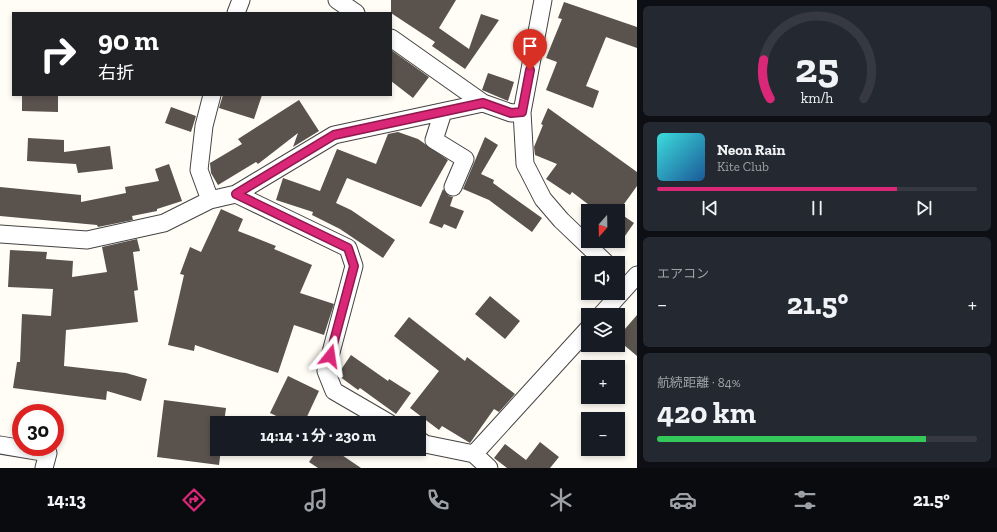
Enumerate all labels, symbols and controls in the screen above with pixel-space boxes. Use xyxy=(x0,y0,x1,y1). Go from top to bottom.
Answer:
text: 90 m xyxy=(98,24,159,57)
icon: right xyxy=(32,28,84,80)
pin xyxy=(513,29,547,70)
icon: arrive xyxy=(519,35,541,57)
text: 25 xyxy=(795,43,839,93)
text: 右折 xyxy=(98,62,134,84)
text: km/h xyxy=(801,89,833,106)
text: Neon Rain xyxy=(717,141,785,159)
text: Kite Club xyxy=(717,159,769,174)
icon: previous xyxy=(699,197,721,219)
icon: pause xyxy=(806,197,828,219)
icon: next xyxy=(913,197,935,219)
north arrow xyxy=(581,204,625,248)
map controls xyxy=(581,204,625,456)
button: sound xyxy=(581,256,625,300)
text: エアコン xyxy=(657,266,709,281)
text: 21.5° xyxy=(787,286,848,322)
text: − xyxy=(657,291,667,318)
text: + xyxy=(968,291,977,318)
button: layers xyxy=(581,308,625,352)
position arrow xyxy=(309,335,351,377)
button: + xyxy=(581,360,625,404)
text: 航続距離 · 84% xyxy=(657,375,741,390)
text: 420 km xyxy=(657,395,756,431)
speed limit sign: 30 xyxy=(12,404,64,456)
button: − xyxy=(581,412,625,456)
text: 14:14 · 1 分 · 230 m xyxy=(260,427,376,445)
icon: directions xyxy=(180,486,208,514)
icon: music xyxy=(302,486,330,514)
icon: phone xyxy=(424,486,452,514)
icon: climate xyxy=(547,486,575,514)
icon: car xyxy=(669,486,697,514)
icon: filters xyxy=(791,486,819,514)
text: 14:13 xyxy=(47,489,86,511)
text: 21.5° xyxy=(913,489,950,511)

